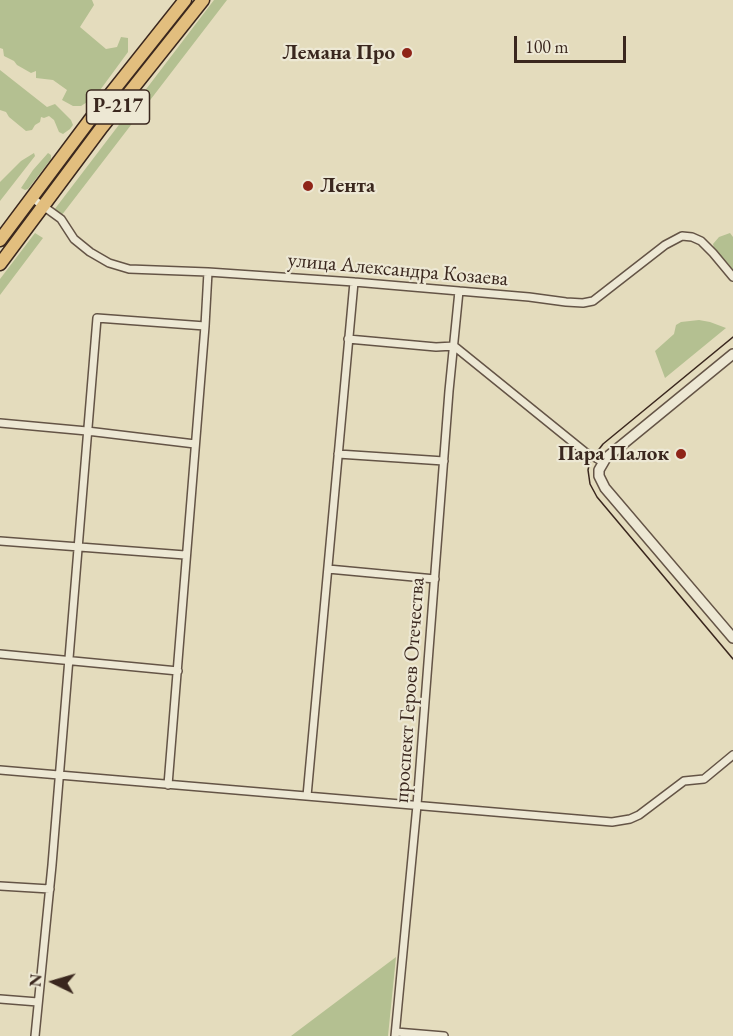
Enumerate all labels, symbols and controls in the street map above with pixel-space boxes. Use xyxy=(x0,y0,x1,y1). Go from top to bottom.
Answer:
scale bar xyxy=(517,24,630,62)
text: 100 m xyxy=(525,35,569,58)
place label: Лемана Про xyxy=(282,40,395,66)
marker: Лемана Про xyxy=(400,46,414,60)
road number: Р-217 xyxy=(86,90,150,124)
place label: Лента xyxy=(320,173,375,199)
marker: Лента xyxy=(301,179,315,193)
street label: улица Александра Козаева xyxy=(287,248,509,292)
place label: Пара Палок xyxy=(558,441,669,467)
marker: Пара Палок xyxy=(674,447,688,461)
street label: проспект Героев Отечества xyxy=(390,576,430,804)
north arrow xyxy=(24,952,84,1012)
text: N xyxy=(25,973,47,988)

